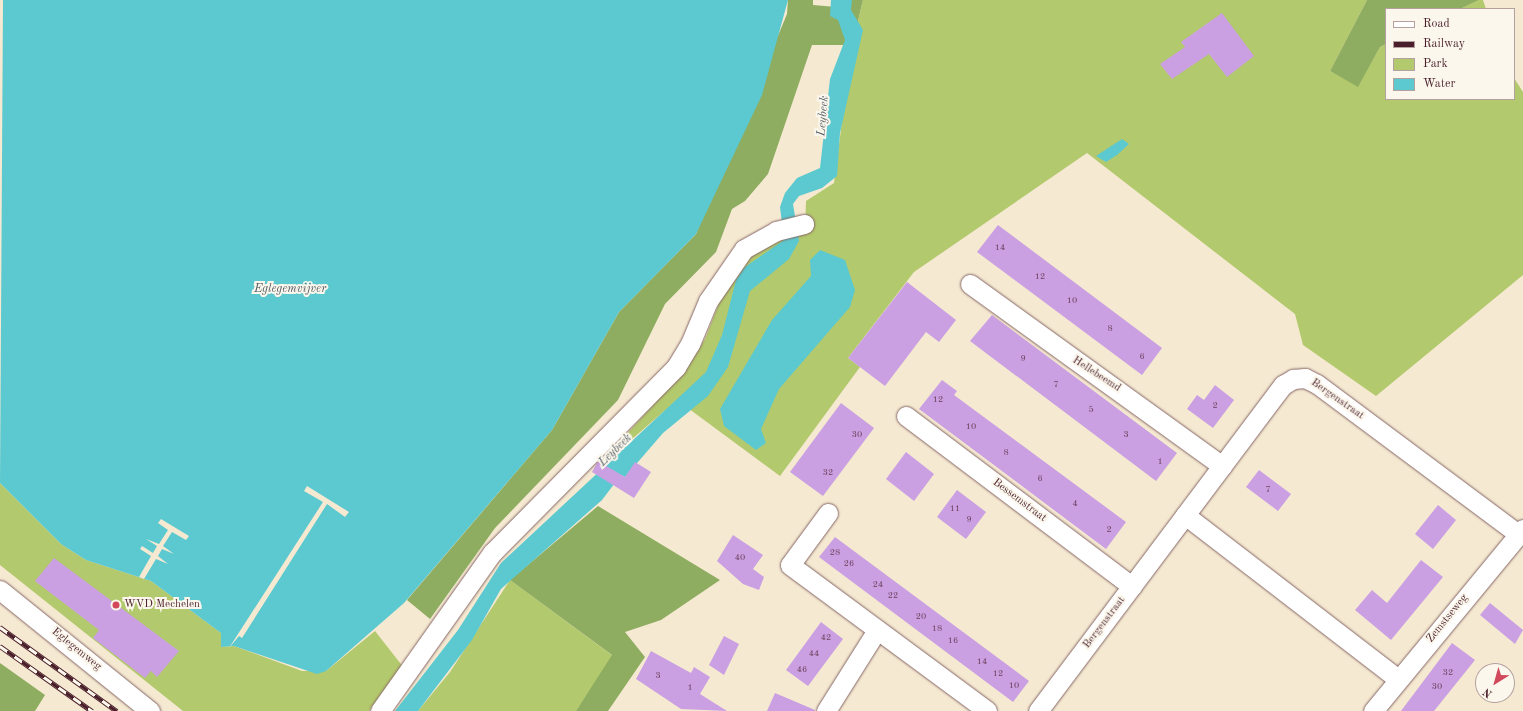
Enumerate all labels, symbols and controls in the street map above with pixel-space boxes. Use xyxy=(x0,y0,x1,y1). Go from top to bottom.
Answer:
legend xyxy=(1385,8,1515,100)
text: Road xyxy=(1423,18,1450,30)
text: Railway xyxy=(1423,38,1465,50)
text: Park xyxy=(1423,58,1448,70)
text: Water xyxy=(1423,78,1455,90)
water label: Leybeek xyxy=(815,95,833,137)
house number: 14 xyxy=(995,243,1005,253)
house number: 12 xyxy=(1035,272,1045,282)
water label: Eglegemvijver xyxy=(254,283,326,297)
house number: 10 xyxy=(1067,296,1077,306)
house number: 8 xyxy=(1107,324,1113,334)
house number: 6 xyxy=(1139,352,1145,362)
house number: 9 xyxy=(1020,354,1026,364)
street label: Hellebeemd xyxy=(1069,354,1123,396)
street label: Bergenstraat xyxy=(1308,377,1366,423)
house number: 7 xyxy=(1053,380,1059,390)
house number: 12 xyxy=(933,395,943,405)
house number: 2 xyxy=(1212,401,1218,411)
house number: 5 xyxy=(1088,405,1094,415)
house number: 10 xyxy=(966,422,976,432)
house number: 30 xyxy=(852,430,862,440)
house number: 3 xyxy=(1123,430,1129,440)
water label: Leybeek xyxy=(596,432,636,470)
house number: 8 xyxy=(1003,448,1009,458)
house number: 1 xyxy=(1157,457,1163,467)
house number: 32 xyxy=(823,468,833,478)
house number: 6 xyxy=(1037,474,1043,484)
street label: Bessemstraat xyxy=(990,477,1048,525)
house number: 7 xyxy=(1265,485,1271,495)
house number: 4 xyxy=(1072,499,1078,509)
house number: 11 xyxy=(950,504,960,514)
house number: 9 xyxy=(966,515,972,525)
house number: 2 xyxy=(1106,525,1112,535)
house number: 28 xyxy=(830,548,840,558)
house number: 40 xyxy=(735,553,745,563)
house number: 26 xyxy=(844,559,854,569)
house number: 24 xyxy=(873,580,883,590)
house number: 22 xyxy=(888,591,898,601)
street label: Zemstseweg xyxy=(1424,592,1472,646)
street label: Bergenstraat xyxy=(1081,594,1129,652)
place label: WVD Mechelen xyxy=(124,598,200,612)
marker: WVD Mechelen xyxy=(111,600,121,610)
house number: 20 xyxy=(916,612,926,622)
house number: 18 xyxy=(932,624,942,634)
street label: Eglegemweg xyxy=(48,626,104,674)
house number: 42 xyxy=(821,633,831,643)
house number: 16 xyxy=(948,636,958,646)
house number: 44 xyxy=(809,649,819,659)
house number: 14 xyxy=(977,657,987,667)
north arrow xyxy=(1475,663,1515,703)
house number: 46 xyxy=(797,665,807,675)
house number: 32 xyxy=(1443,668,1453,678)
house number: 12 xyxy=(993,669,1003,679)
house number: 3 xyxy=(655,671,661,681)
house number: 10 xyxy=(1009,681,1019,691)
house number: 30 xyxy=(1432,682,1442,692)
house number: 1 xyxy=(687,683,693,693)
text: N xyxy=(1481,685,1495,699)

